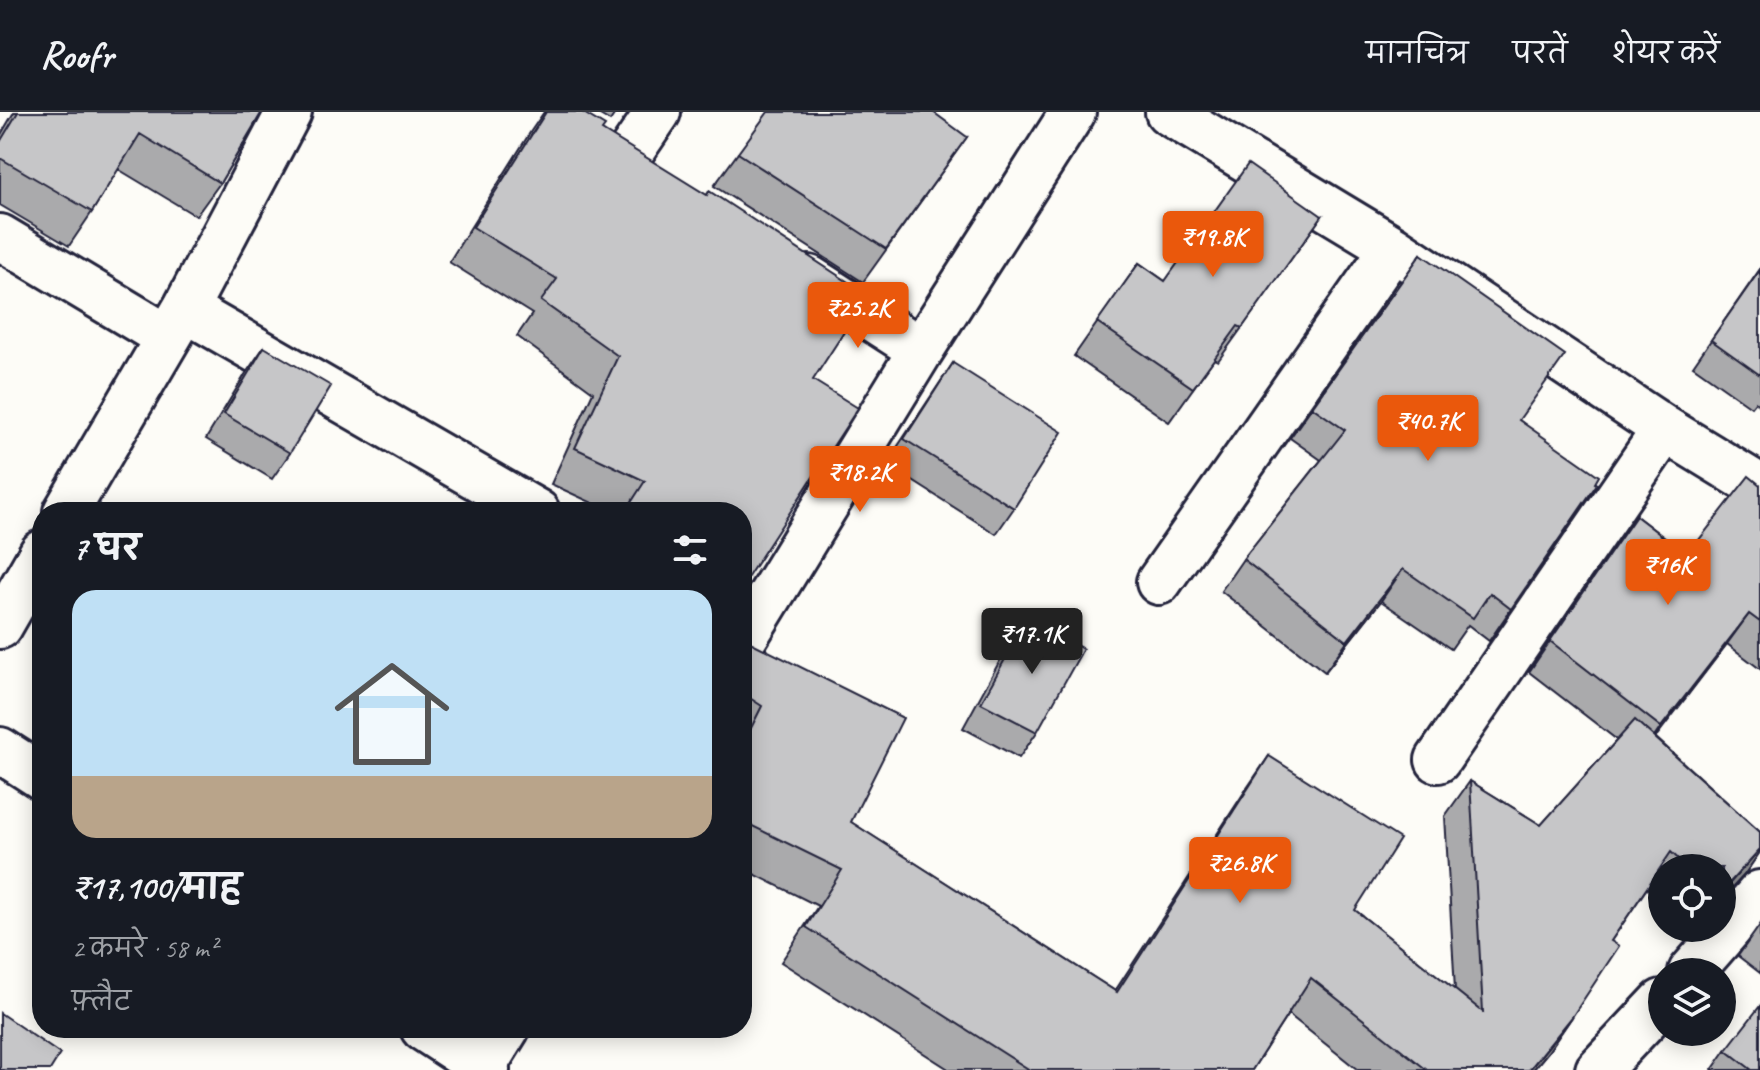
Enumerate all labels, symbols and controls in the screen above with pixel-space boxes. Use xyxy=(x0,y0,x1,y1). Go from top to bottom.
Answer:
text: Roofr xyxy=(40,32,113,79)
text: मानचित्र xyxy=(1366,36,1468,71)
text: परतें xyxy=(1512,36,1567,71)
text: शेयर करें xyxy=(1611,36,1720,71)
pin: ₹19.8K xyxy=(1148,211,1278,279)
text: ₹19.8K xyxy=(1181,220,1245,253)
pin: ₹25.2K xyxy=(793,282,923,350)
text: ₹25.2K xyxy=(826,291,890,324)
pin: ₹40.7K xyxy=(1363,395,1493,463)
text: ₹40.7K xyxy=(1395,404,1461,437)
pin: ₹18.2K xyxy=(795,446,925,514)
text: ₹18.2K xyxy=(827,455,893,488)
text: 7 घर xyxy=(72,526,141,569)
icon: filters xyxy=(668,528,712,572)
pin: ₹16K xyxy=(1621,539,1715,607)
text: ₹16K xyxy=(1644,548,1692,581)
pin: ₹17.1K xyxy=(967,608,1097,676)
text: ₹17.1K xyxy=(999,617,1065,650)
icon: home xyxy=(320,642,464,786)
pin: ₹26.8K xyxy=(1175,837,1305,905)
text: ₹26.8K xyxy=(1207,846,1273,879)
map controls xyxy=(1648,854,1736,1046)
button: locate xyxy=(1648,854,1736,942)
text: ₹17,100/माह xyxy=(72,865,241,908)
text: 2 कमरे · 58 m² xyxy=(72,932,217,965)
button: layers xyxy=(1648,958,1736,1046)
text: फ़्लैट xyxy=(72,985,131,1018)

